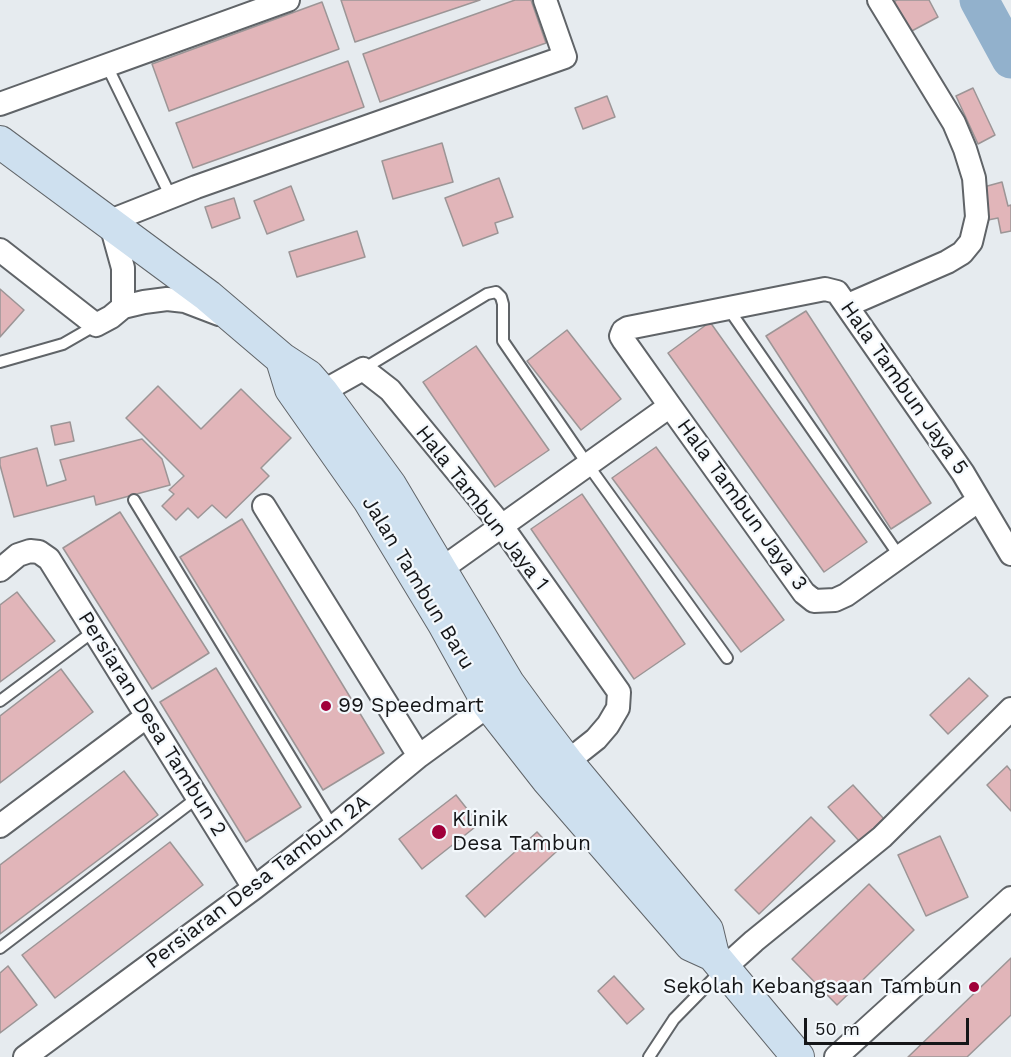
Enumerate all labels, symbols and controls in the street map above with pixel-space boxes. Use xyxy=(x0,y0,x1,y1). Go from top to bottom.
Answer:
street label: Hala Tambun Jaya 5 xyxy=(835,296,973,480)
street label: Hala Tambun Jaya 3 xyxy=(671,414,813,596)
street label: Hala Tambun Jaya 1 xyxy=(410,421,554,595)
street label: Jalan Tambun Baru xyxy=(356,492,480,674)
street label: Persiaran Desa Tambun 2 xyxy=(72,607,232,841)
place label: 99 Speedmart xyxy=(338,693,484,719)
marker: 99 Speedmart xyxy=(319,699,333,713)
street label: Persiaran Desa Tambun 2A xyxy=(141,790,375,974)
place label: Klinik Desa Tambun xyxy=(452,807,591,857)
marker: Klinik Desa Tambun xyxy=(430,823,448,841)
place label: Sekolah Kebangsaan Tambun xyxy=(663,974,962,1000)
marker: Sekolah Kebangsaan Tambun xyxy=(967,980,981,994)
scale bar xyxy=(807,1006,972,1044)
text: 50 m xyxy=(815,1018,860,1039)

